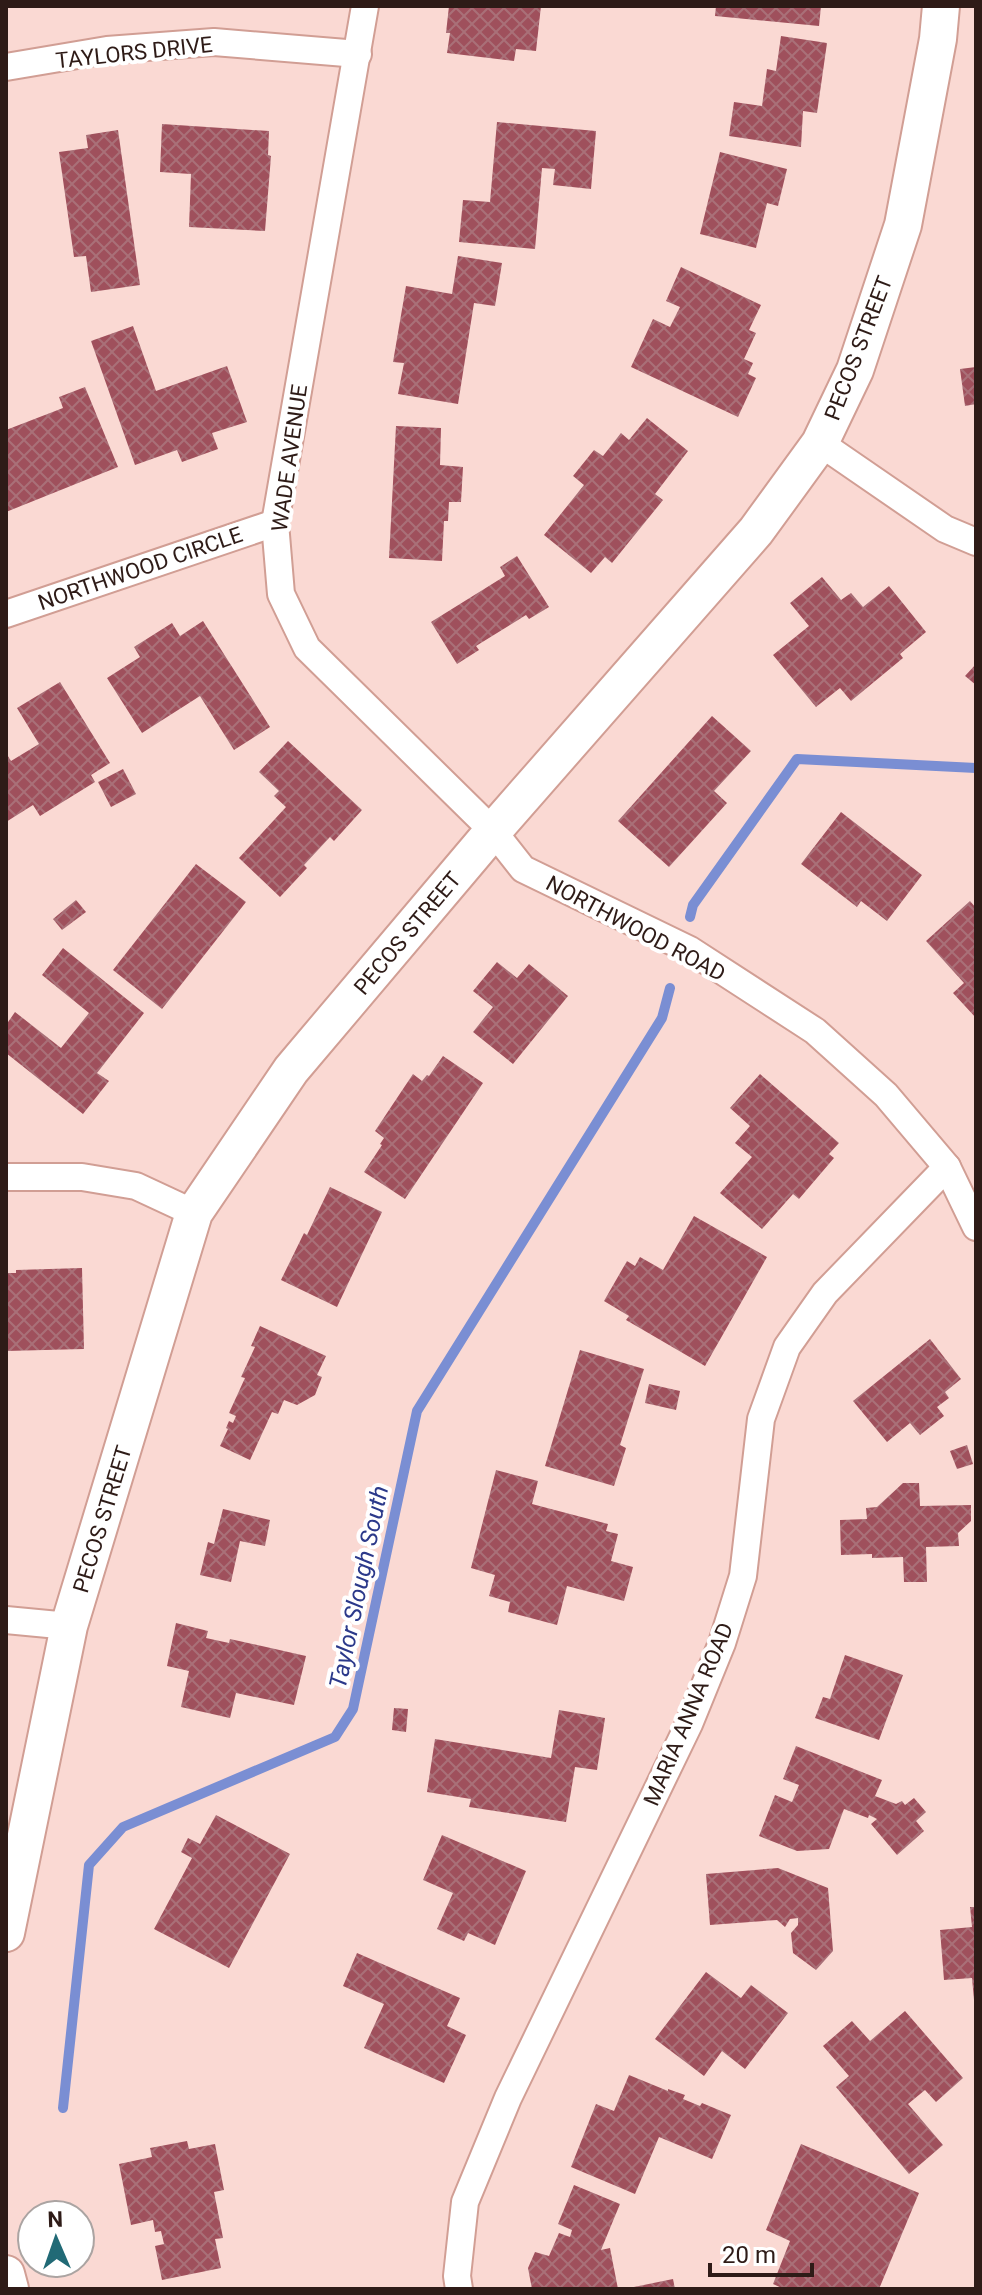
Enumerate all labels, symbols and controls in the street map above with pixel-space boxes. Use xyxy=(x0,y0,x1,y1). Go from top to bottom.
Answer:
street label: TAYLORS DRIVE xyxy=(54,32,214,73)
street label: PECOS STREET xyxy=(819,273,897,424)
street label: WADE AVENUE xyxy=(267,383,312,533)
street label: NORTHWOOD CIRCLE xyxy=(35,522,246,615)
street label: PECOS STREET xyxy=(349,867,466,1000)
street label: NORTHWOOD ROAD xyxy=(542,871,730,986)
street label: PECOS STREET xyxy=(68,1443,137,1596)
water label: Taylor Slough South xyxy=(324,1483,394,1691)
street label: MARIA ANNA ROAD xyxy=(639,1619,738,1809)
north arrow xyxy=(16,2199,96,2279)
text: N xyxy=(47,2207,64,2232)
scale bar xyxy=(710,2227,812,2277)
text: 20 m xyxy=(722,2241,776,2269)

